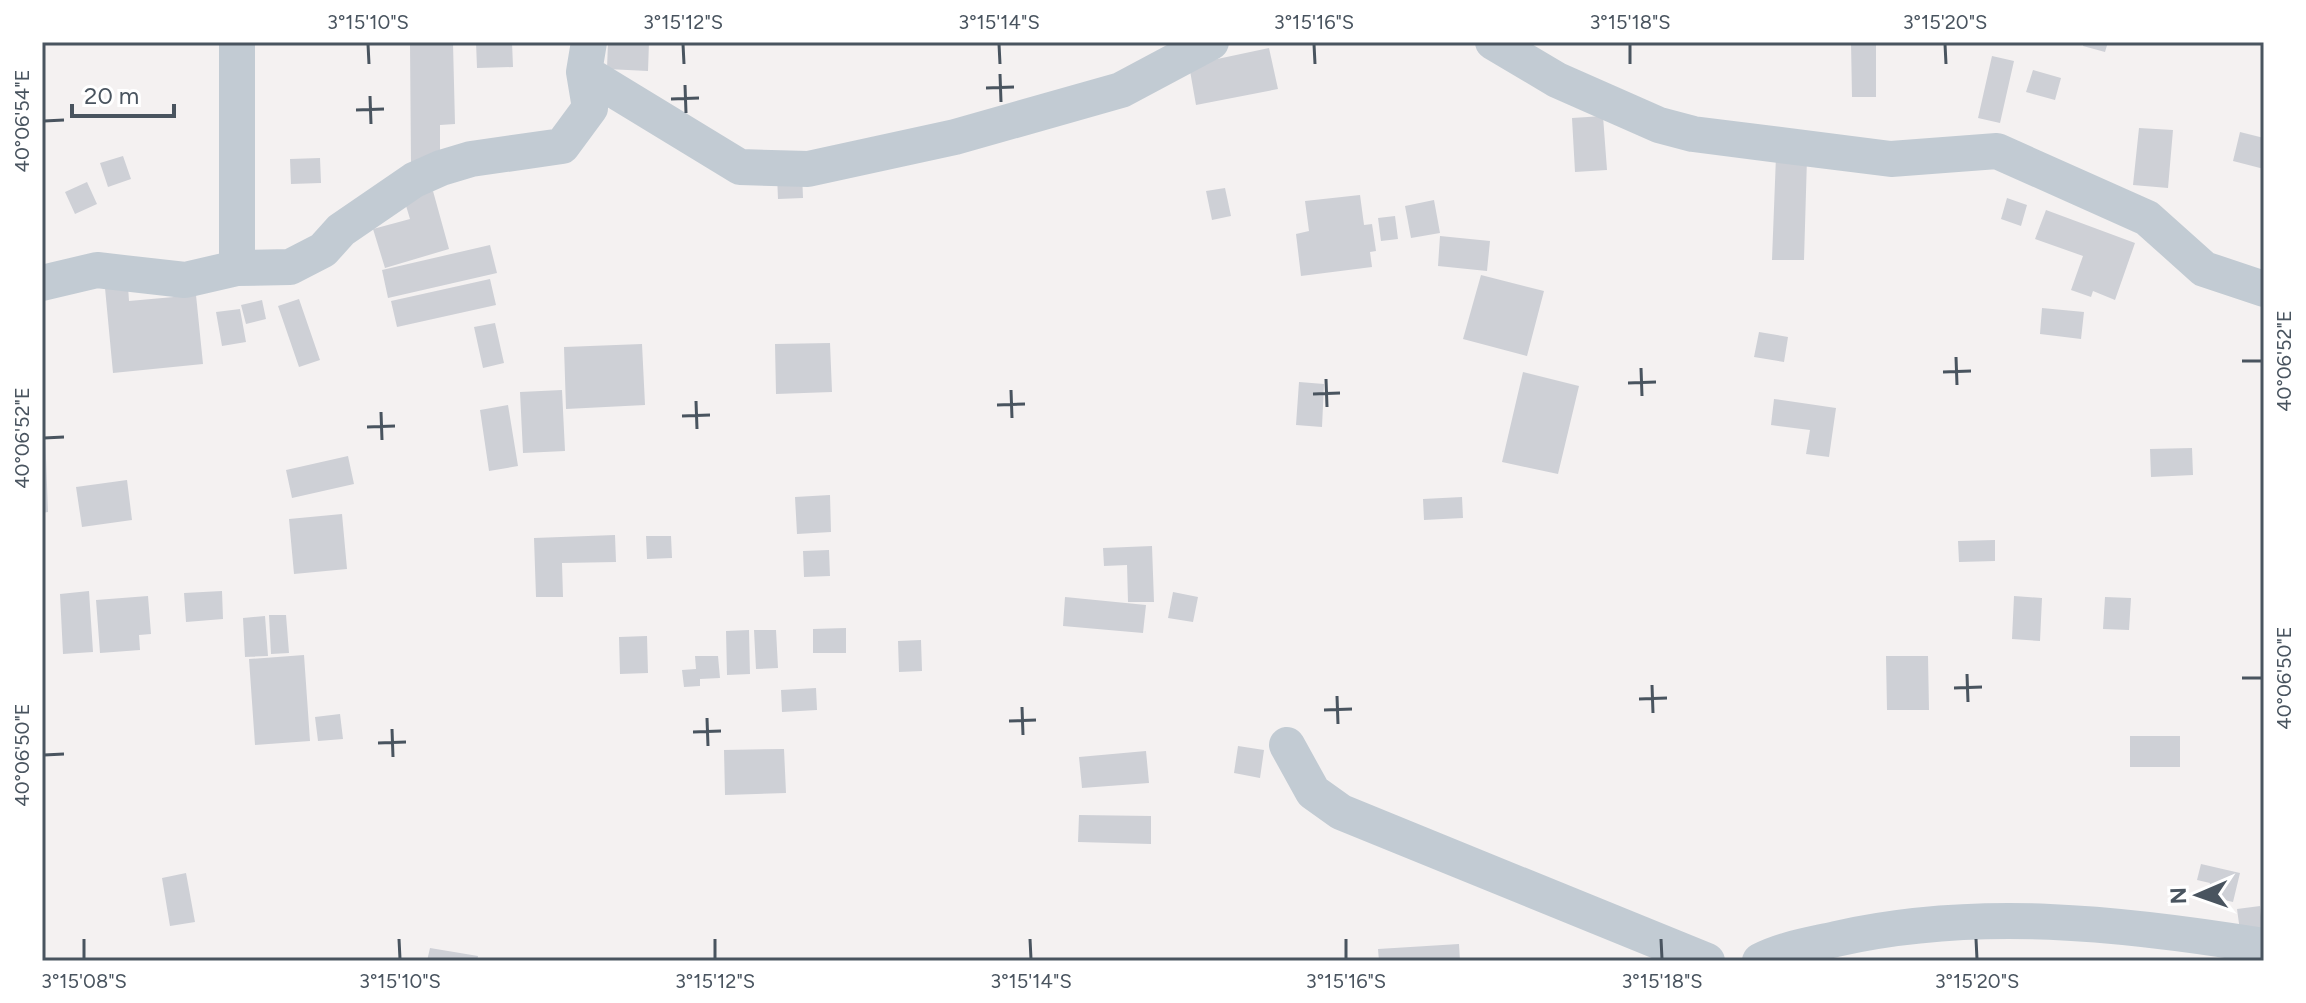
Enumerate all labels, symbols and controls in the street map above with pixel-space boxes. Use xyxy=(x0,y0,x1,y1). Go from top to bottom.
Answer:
text: 3°15'10"S xyxy=(327,10,409,34)
text: 3°15'12"S xyxy=(643,10,723,34)
text: 3°15'14"S xyxy=(958,10,1040,34)
text: 3°15'16"S xyxy=(1274,10,1354,34)
text: 3°15'18"S xyxy=(1589,10,1671,34)
text: 3°15'20"S xyxy=(1903,10,1987,34)
scale bar xyxy=(72,68,174,118)
text: 40°06'54"E xyxy=(10,70,34,172)
text: 20 m xyxy=(84,81,139,110)
text: 40°06'52"E xyxy=(2272,310,2296,412)
text: 40°06'52"E xyxy=(10,387,34,489)
text: 40°06'50"E xyxy=(2272,626,2296,730)
text: 40°06'50"E xyxy=(10,703,34,807)
north arrow xyxy=(2158,855,2238,935)
text: N xyxy=(2165,887,2192,905)
text: 3°15'08"S xyxy=(41,969,127,993)
text: 3°15'10"S xyxy=(359,969,441,993)
text: 3°15'12"S xyxy=(675,969,755,993)
text: 3°15'14"S xyxy=(990,969,1072,993)
text: 3°15'16"S xyxy=(1306,969,1386,993)
text: 3°15'18"S xyxy=(1621,969,1703,993)
text: 3°15'20"S xyxy=(1935,969,2019,993)

